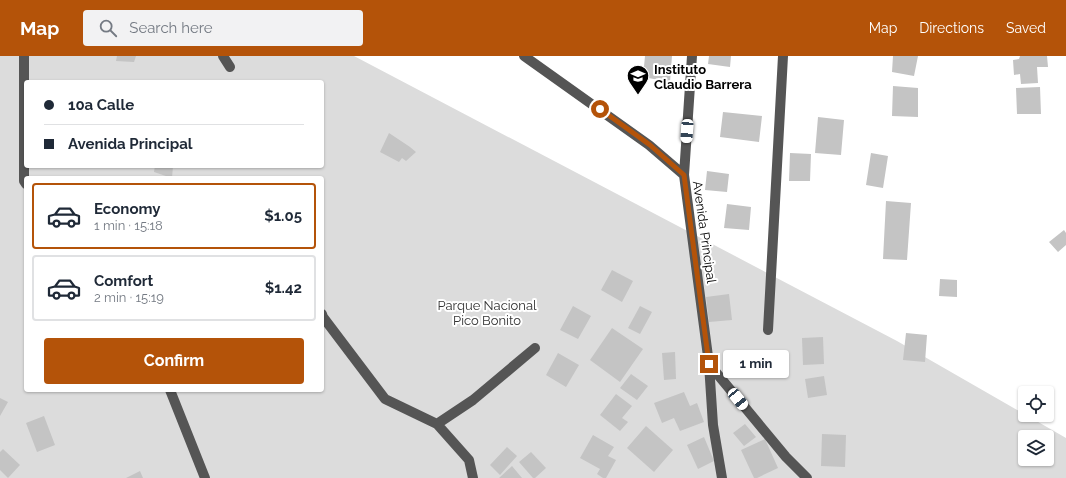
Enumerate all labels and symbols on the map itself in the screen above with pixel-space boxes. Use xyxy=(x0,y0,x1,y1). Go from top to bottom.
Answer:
place label: Instituto Claudio Barrera xyxy=(654,62,752,92)
school or university icon: Instituto Claudio Barrera xyxy=(625,63,651,96)
route start xyxy=(591,100,609,118)
car xyxy=(680,119,694,143)
street label: Avenida Principal xyxy=(690,180,719,285)
park label: Parque Nacional Pico Bonito xyxy=(437,298,537,328)
callout: 1 min xyxy=(723,350,789,378)
route end xyxy=(700,355,718,373)
car xyxy=(726,386,750,412)

